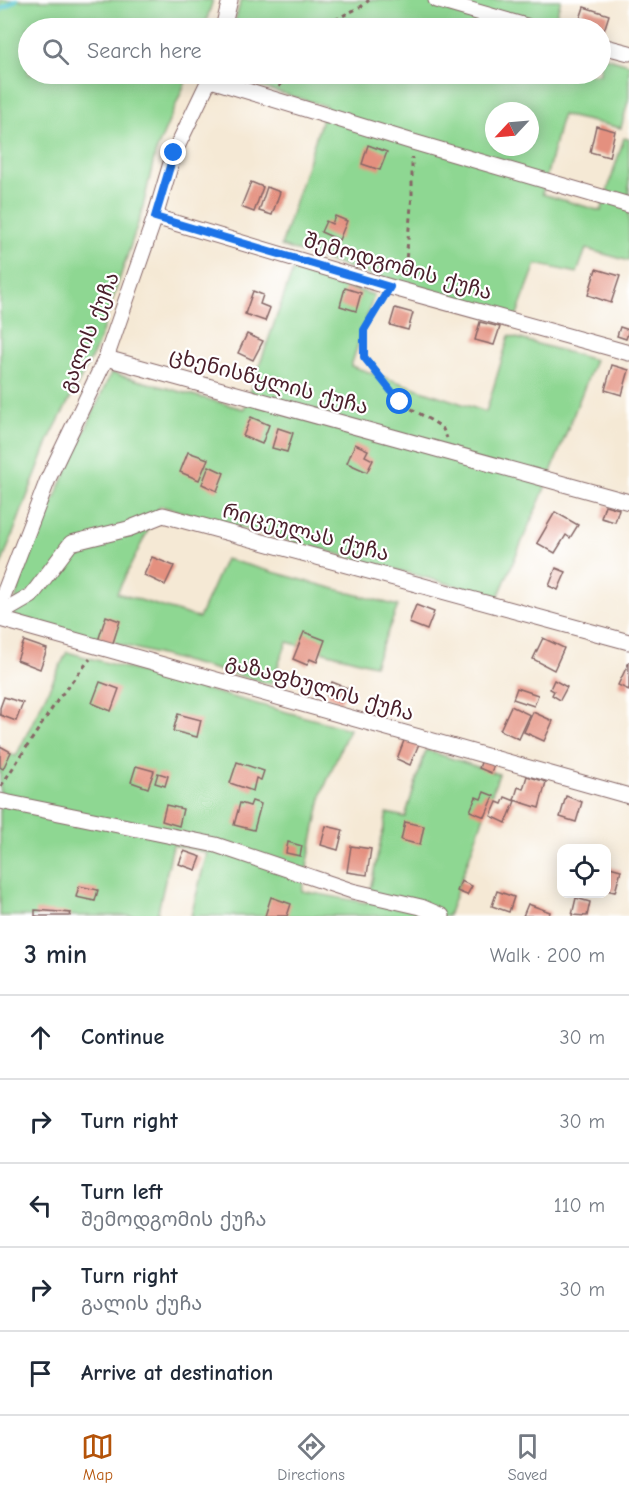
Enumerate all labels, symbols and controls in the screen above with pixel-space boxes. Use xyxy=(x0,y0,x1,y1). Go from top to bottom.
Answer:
search box xyxy=(18,18,611,84)
icon: search xyxy=(39,35,72,68)
text: Search here xyxy=(87,38,202,64)
north arrow xyxy=(485,102,539,156)
route end xyxy=(160,139,186,165)
street label: შემოდგომის ქუჩა xyxy=(301,228,495,305)
street label: გალის ქუჩა xyxy=(54,268,125,396)
street label: ცხენისწყლის ქუჩა xyxy=(167,343,371,420)
route start xyxy=(386,388,412,414)
street label: რიცეულას ქუჩა xyxy=(220,498,392,567)
street label: გაზაფხულის ქუჩა xyxy=(223,649,417,726)
map controls xyxy=(557,844,611,898)
button: locate xyxy=(557,844,611,898)
text: 3 min xyxy=(24,940,87,970)
text: Walk · 200 m xyxy=(490,944,605,967)
icon: ahead xyxy=(24,1021,57,1054)
text: Continue xyxy=(81,1024,164,1050)
text: 30 m xyxy=(559,1026,605,1049)
icon: right xyxy=(24,1105,57,1138)
text: Turn right xyxy=(81,1108,178,1134)
text: 30 m xyxy=(559,1110,605,1133)
text: Turn left xyxy=(81,1179,163,1205)
icon: left xyxy=(24,1189,57,1222)
text: 110 m xyxy=(554,1194,605,1217)
text: შემოდგომის ქუჩა xyxy=(81,1208,267,1231)
text: Turn right xyxy=(81,1263,178,1289)
icon: right xyxy=(24,1273,57,1306)
text: 30 m xyxy=(559,1278,605,1301)
text: გალის ქუჩა xyxy=(81,1292,202,1315)
icon: arrive xyxy=(24,1357,57,1390)
text: Arrive at destination xyxy=(81,1360,273,1386)
tab: Map xyxy=(81,1430,114,1484)
tab: Directions xyxy=(277,1430,345,1484)
tab: Saved xyxy=(508,1430,548,1484)

